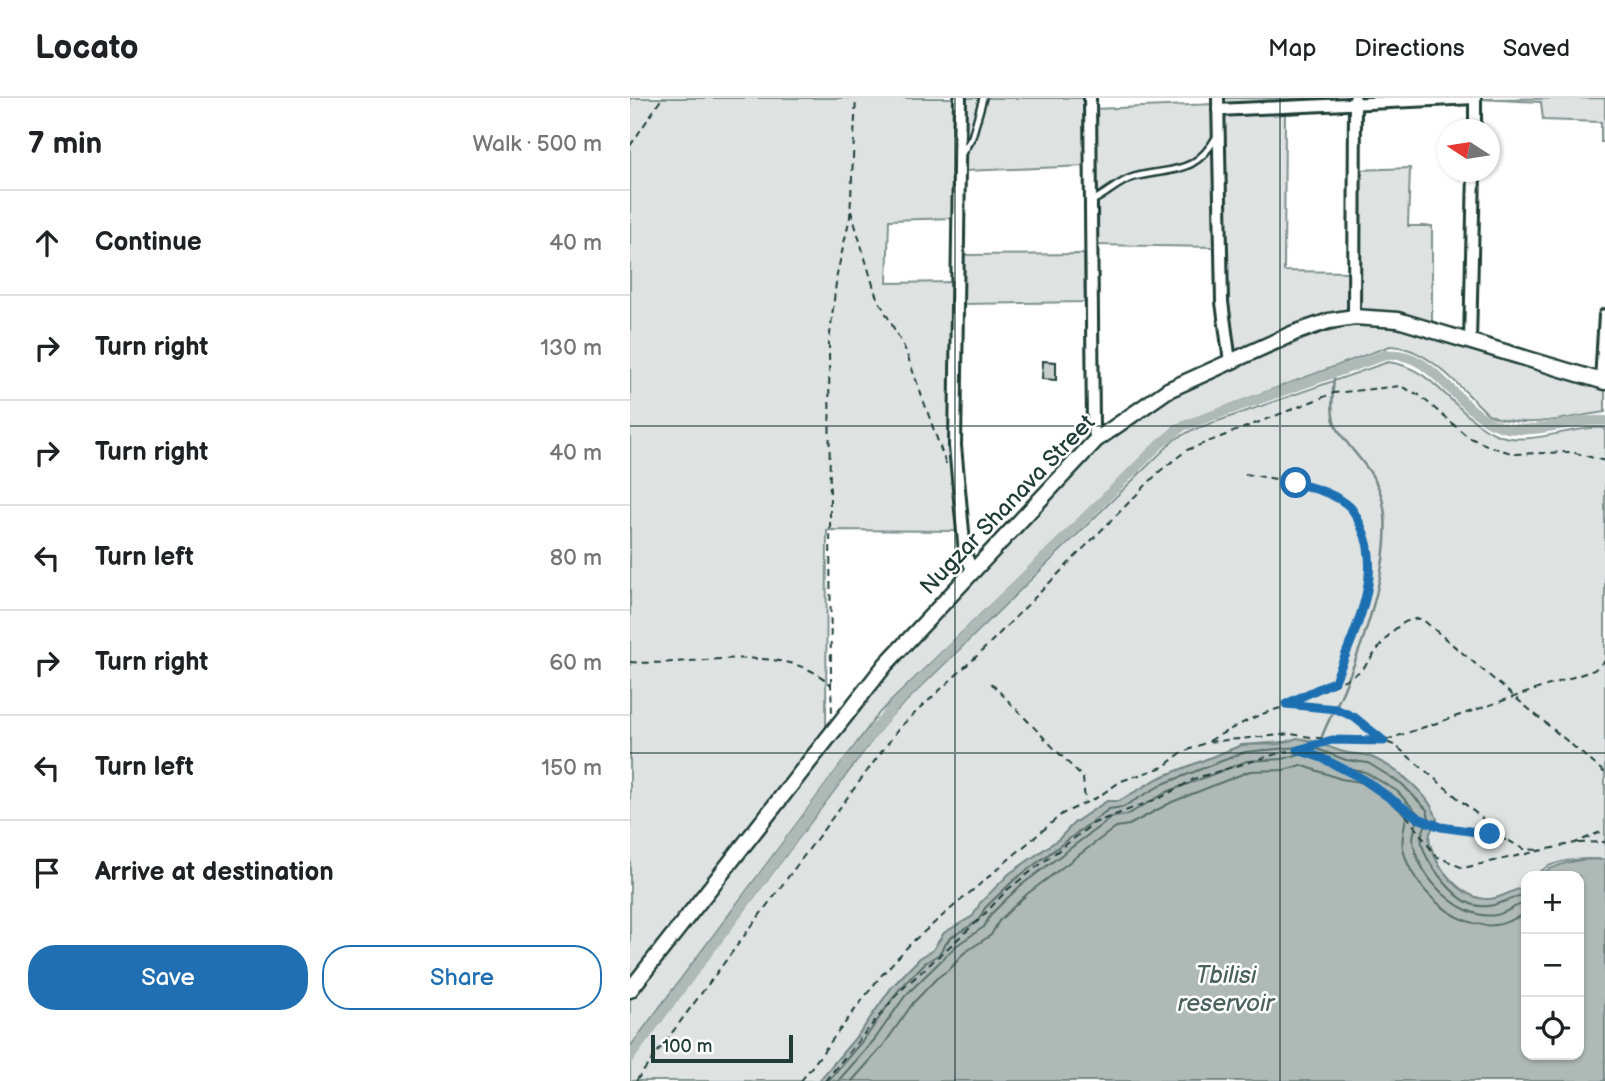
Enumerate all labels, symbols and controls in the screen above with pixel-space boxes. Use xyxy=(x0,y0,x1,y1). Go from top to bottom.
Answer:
text: Locato xyxy=(35,28,139,68)
text: Map xyxy=(1268,34,1316,63)
text: Directions xyxy=(1354,34,1465,63)
text: Saved xyxy=(1503,34,1570,63)
north arrow xyxy=(1437,119,1500,182)
text: 7 min xyxy=(28,126,102,162)
text: Walk · 500 m xyxy=(472,130,602,158)
icon: ahead xyxy=(28,224,66,262)
text: Continue xyxy=(95,227,202,258)
text: 40 m xyxy=(549,229,602,257)
icon: right xyxy=(28,329,66,367)
text: Turn right xyxy=(95,332,208,363)
text: 130 m xyxy=(540,334,602,362)
street label: Nugzar Shanava Street xyxy=(914,409,1101,601)
icon: right xyxy=(28,434,66,472)
text: Turn right xyxy=(95,437,208,468)
text: 40 m xyxy=(549,439,602,467)
route start xyxy=(1280,467,1311,498)
icon: left xyxy=(28,539,66,577)
text: Turn left xyxy=(95,542,194,573)
text: 80 m xyxy=(550,544,602,572)
icon: right xyxy=(28,644,66,682)
text: Turn right xyxy=(95,647,208,678)
text: 60 m xyxy=(549,649,602,677)
icon: left xyxy=(28,749,66,787)
text: Turn left xyxy=(95,752,194,783)
text: 150 m xyxy=(541,754,602,782)
route end xyxy=(1474,818,1505,849)
icon: arrive xyxy=(28,854,66,892)
text: Arrive at destination xyxy=(95,857,334,888)
map controls xyxy=(1521,871,1584,1060)
button: + xyxy=(1521,871,1584,934)
button: − xyxy=(1521,934,1584,997)
button: Save xyxy=(28,945,308,1010)
button: Share xyxy=(322,945,602,1010)
water label: Tbilisi reservoir xyxy=(1178,961,1277,1018)
button: locate xyxy=(1521,997,1584,1060)
scale bar xyxy=(651,1032,793,1064)
text: 100 m xyxy=(662,1035,713,1058)

